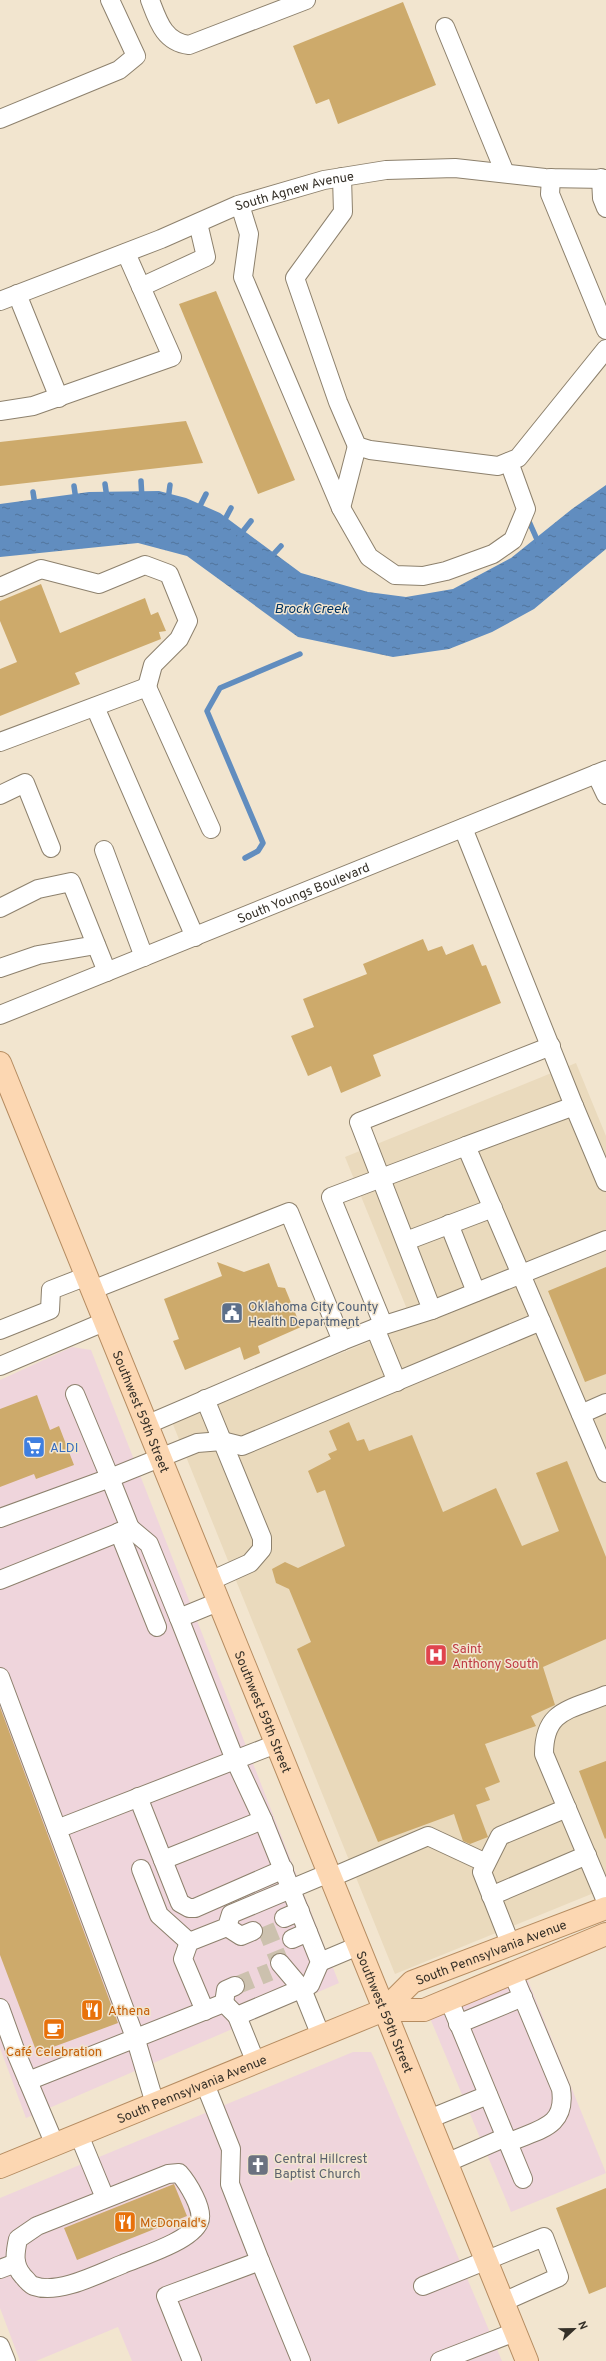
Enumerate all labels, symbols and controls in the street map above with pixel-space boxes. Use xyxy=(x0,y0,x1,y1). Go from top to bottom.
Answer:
street label: South Agnew Avenue xyxy=(233,169,355,215)
water label: Brock Creek xyxy=(274,601,349,618)
street label: South Youngs Boulevard xyxy=(235,860,372,928)
public building icon: Oklahoma City County Health Department xyxy=(219,1300,245,1326)
place label: Oklahoma City County Health Department xyxy=(248,1300,379,1331)
street label: Southwest 59th Street xyxy=(108,1349,172,1476)
supermarket icon: ALDI xyxy=(21,1434,47,1460)
place label: ALDI xyxy=(50,1441,78,1457)
hospital icon: Saint Anthony South xyxy=(423,1642,449,1668)
place label: Saint Anthony South xyxy=(452,1642,539,1673)
street label: Southwest 59th Street xyxy=(229,1649,293,1776)
street label: South Pennsylvania Avenue xyxy=(414,1918,569,1990)
street label: Southwest 59th Street xyxy=(351,1949,415,2076)
restaurant icon: Athena xyxy=(79,1997,105,2023)
place label: Athena xyxy=(108,2004,150,2020)
cafe icon: Café Celebration xyxy=(41,2016,67,2042)
place label: Café Celebration xyxy=(6,2045,102,2061)
street label: South Pennsylvania Avenue xyxy=(115,2053,270,2128)
church icon: Central Hillcrest Baptist Church xyxy=(245,2152,271,2178)
place label: Central Hillcrest Baptist Church xyxy=(274,2152,368,2183)
restaurant icon: McDonald's xyxy=(112,2209,138,2235)
place label: McDonald's xyxy=(140,2216,207,2232)
north arrow xyxy=(554,2309,594,2349)
text: N xyxy=(574,2319,590,2332)

